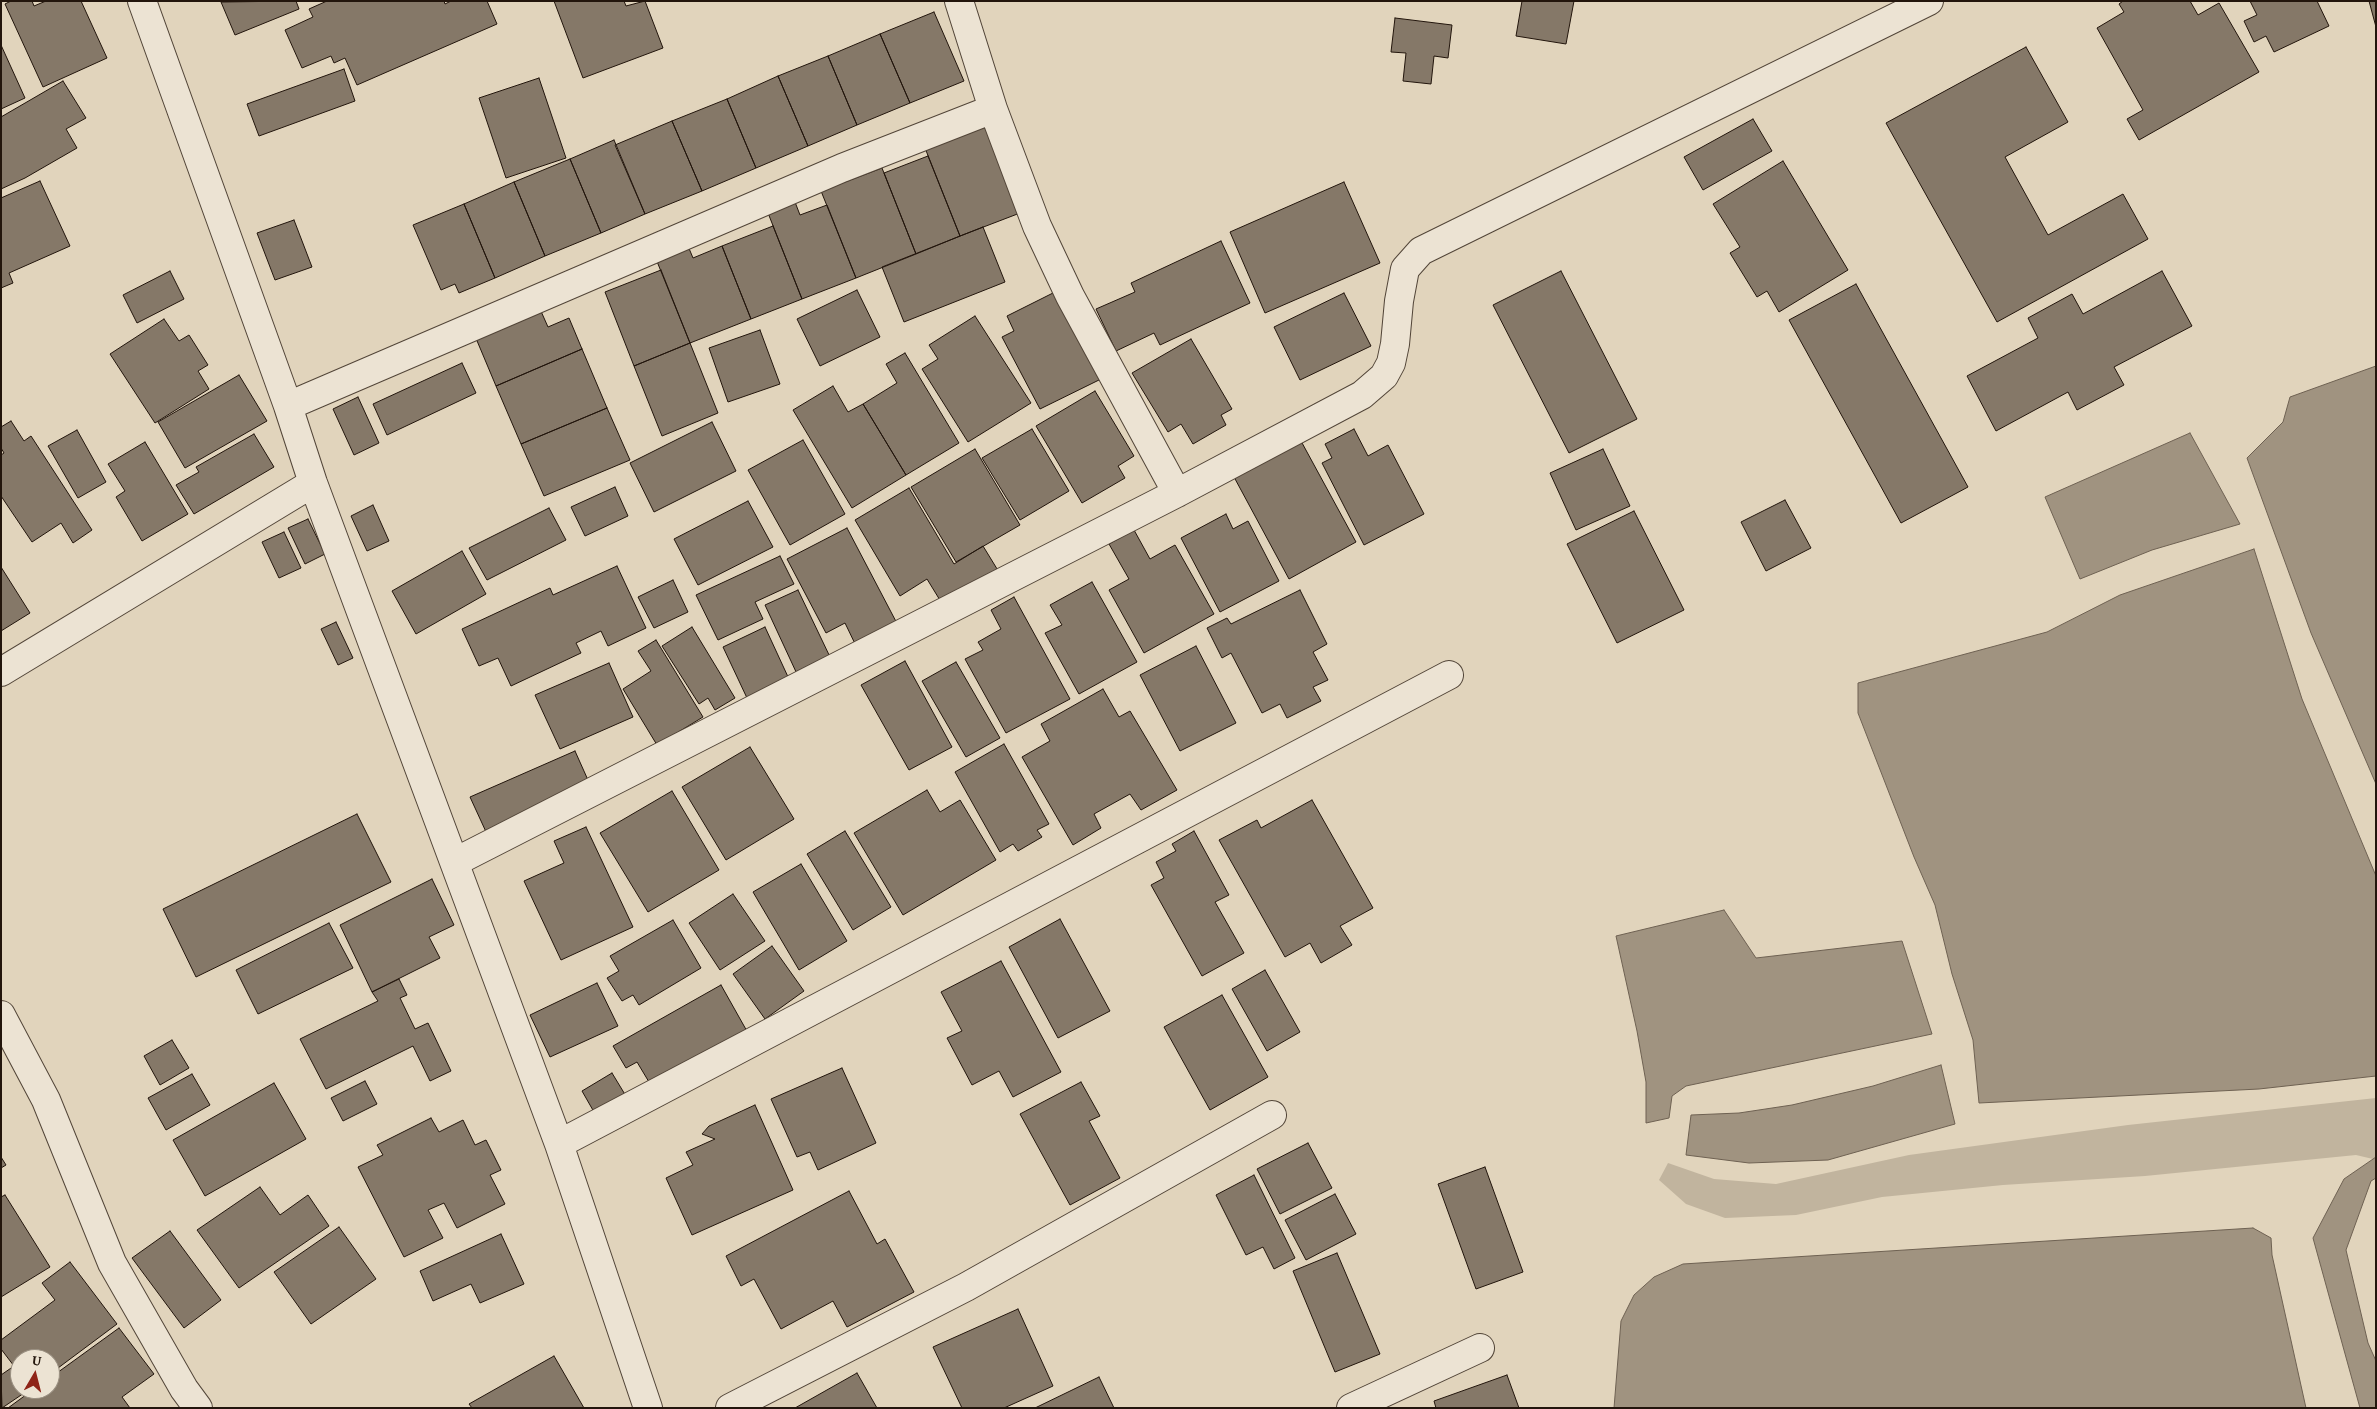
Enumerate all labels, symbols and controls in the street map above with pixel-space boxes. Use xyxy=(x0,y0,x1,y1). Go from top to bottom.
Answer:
north arrow xyxy=(10,1349,60,1399)
text: U xyxy=(31,1350,43,1371)

